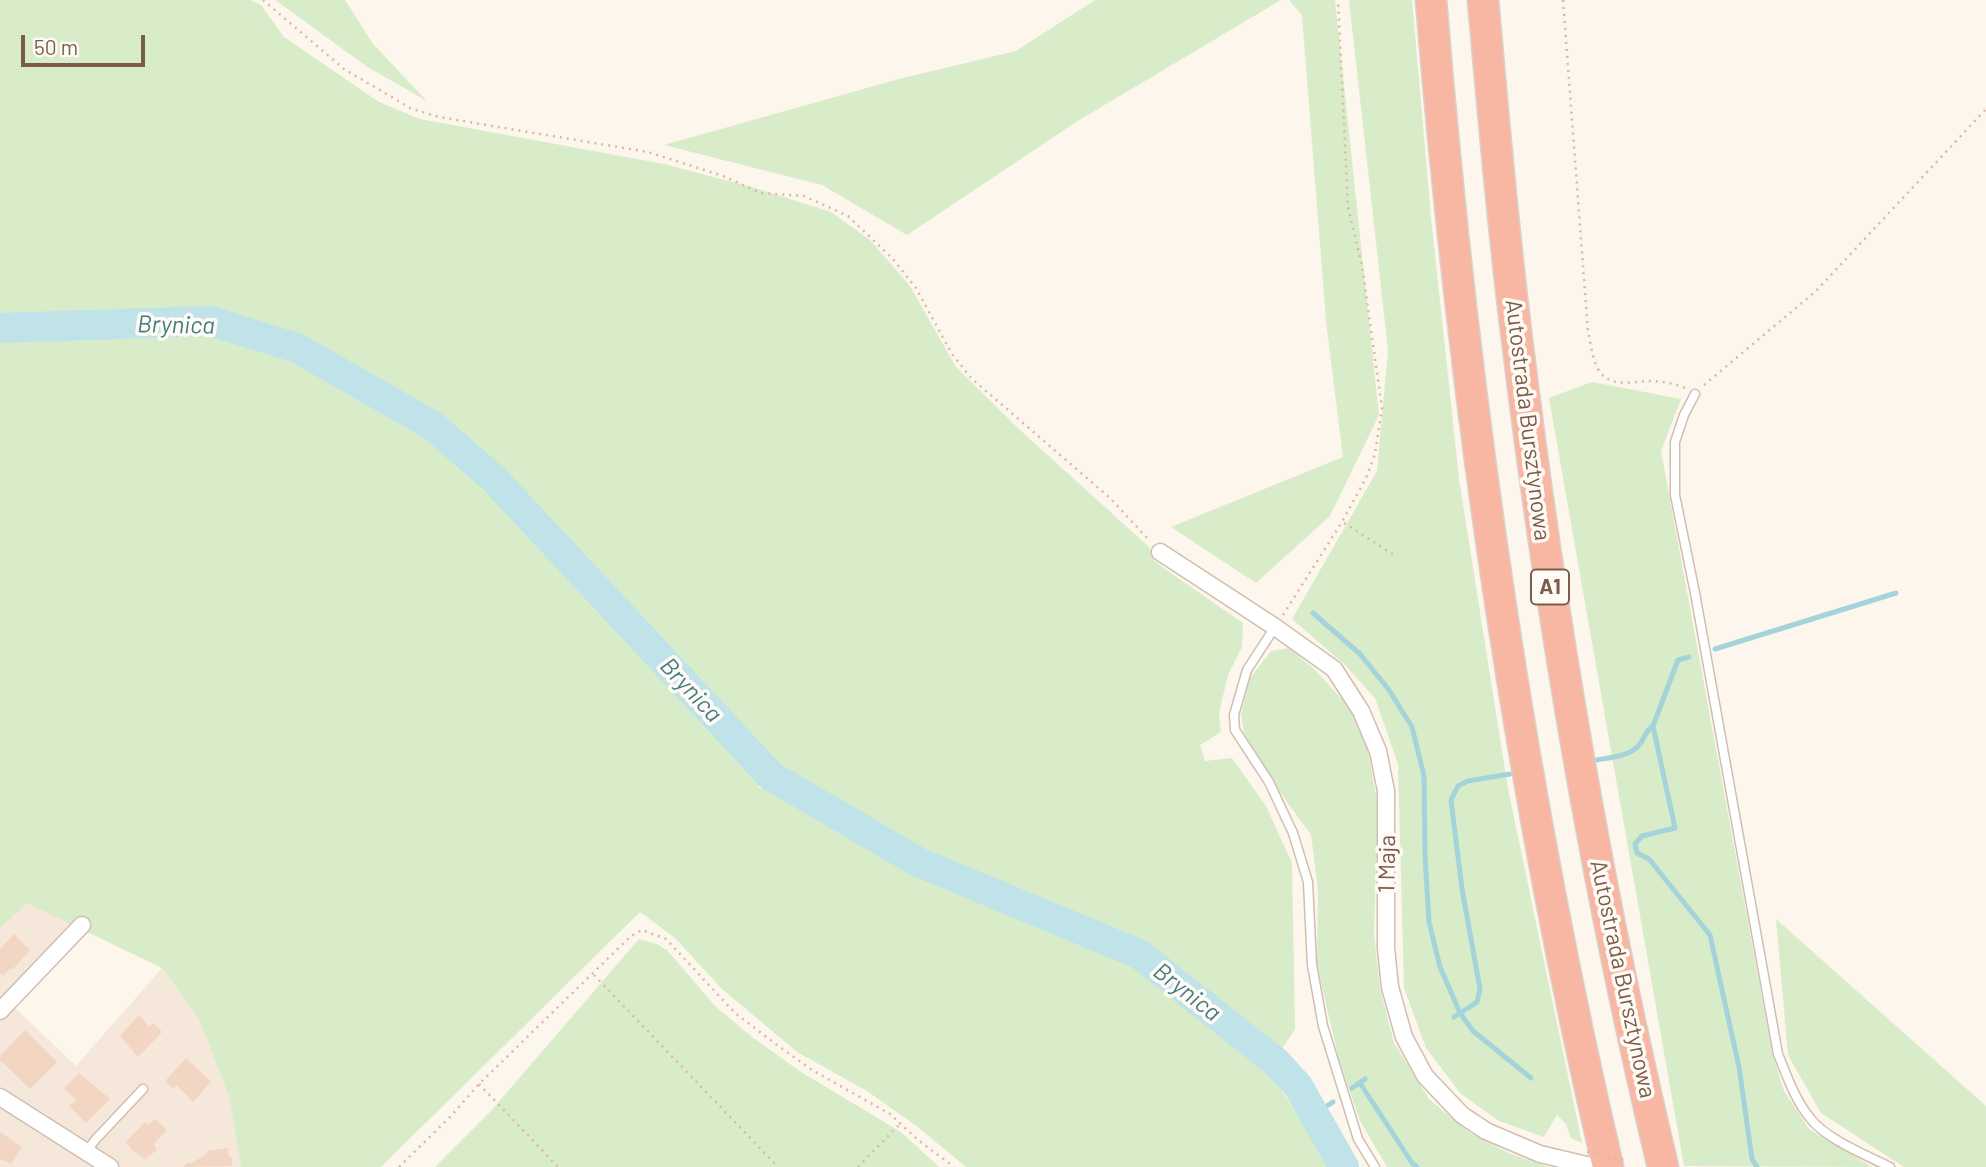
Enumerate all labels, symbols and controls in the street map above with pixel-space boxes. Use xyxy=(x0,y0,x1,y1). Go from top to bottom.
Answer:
scale bar xyxy=(24,21,149,65)
text: 50 m xyxy=(34,34,78,59)
street label: Autostrada Bursztynowa xyxy=(1500,298,1556,542)
water label: Brynica xyxy=(137,310,215,340)
road number: A1 xyxy=(1531,570,1569,604)
water label: Brynica xyxy=(654,652,728,728)
street label: 1 Maja xyxy=(1373,835,1401,893)
street label: Autostrada Bursztynowa xyxy=(1584,857,1662,1101)
water label: Brynica xyxy=(1147,957,1227,1027)

